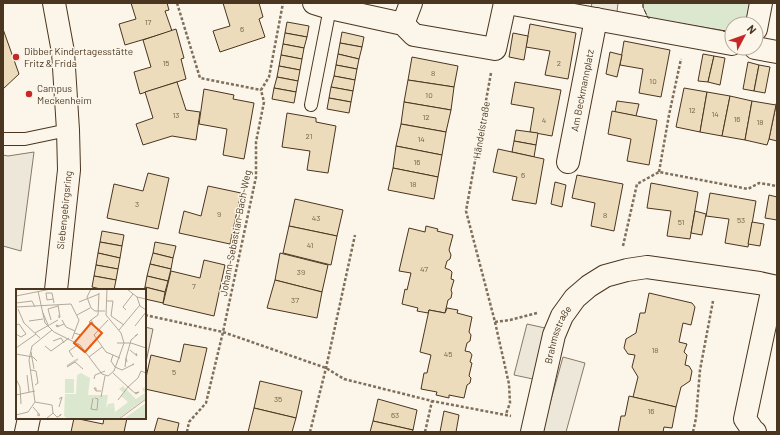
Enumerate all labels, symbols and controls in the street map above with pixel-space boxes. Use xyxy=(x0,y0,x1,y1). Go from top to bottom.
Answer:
north arrow xyxy=(724,16,764,56)
house number: 17 xyxy=(145,17,152,27)
text: N xyxy=(745,22,759,36)
house number: 6 xyxy=(240,24,244,34)
place label: Dibber Kindertagesstätte Fritz & Frida xyxy=(24,45,133,69)
street label: Am Beckmannplatz xyxy=(568,48,596,132)
marker: Dibber Kindertagesstätte Fritz & Frida xyxy=(11,52,21,62)
house number: 15 xyxy=(163,58,169,68)
house number: 2 xyxy=(557,58,561,68)
house number: 8 xyxy=(431,68,435,78)
house number: 10 xyxy=(649,76,657,86)
place label: Campus Meckenheim xyxy=(37,82,92,106)
marker: Campus Meckenheim xyxy=(24,89,34,99)
house number: 10 xyxy=(425,90,433,100)
street label: Händelstraße xyxy=(470,100,492,160)
house number: 12 xyxy=(688,105,696,115)
house number: 14 xyxy=(711,109,719,119)
house number: 13 xyxy=(173,110,179,120)
house number: 12 xyxy=(422,112,430,122)
house number: 16 xyxy=(734,114,740,124)
house number: 4 xyxy=(542,115,546,125)
house number: 18 xyxy=(757,117,763,127)
house number: 21 xyxy=(306,131,313,141)
house number: 14 xyxy=(417,134,425,144)
house number: 16 xyxy=(414,157,420,167)
street label: Johann-Sebastian-Bach-Weg xyxy=(217,169,253,297)
street label: Siebengebirgsring xyxy=(54,170,74,250)
house number: 6 xyxy=(521,170,525,180)
house number: 18 xyxy=(410,179,416,189)
house number: 3 xyxy=(135,199,139,209)
house number: 9 xyxy=(217,209,221,219)
house number: 8 xyxy=(603,210,607,220)
house number: 43 xyxy=(312,213,320,223)
house number: 53 xyxy=(737,215,745,225)
house number: 51 xyxy=(678,217,685,227)
house number: 41 xyxy=(307,240,313,250)
house number: 47 xyxy=(420,264,428,274)
house number: 39 xyxy=(297,267,305,277)
house number: 7 xyxy=(192,281,196,291)
inset map xyxy=(16,289,146,419)
house number: 37 xyxy=(291,295,299,305)
street label: Brahmsstraße xyxy=(542,303,574,365)
house number: 18 xyxy=(652,345,658,355)
house number: 45 xyxy=(444,349,452,359)
house number: 5 xyxy=(172,367,176,377)
house number: 35 xyxy=(274,394,282,404)
house number: 16 xyxy=(648,406,654,416)
house number: 63 xyxy=(391,410,399,420)

